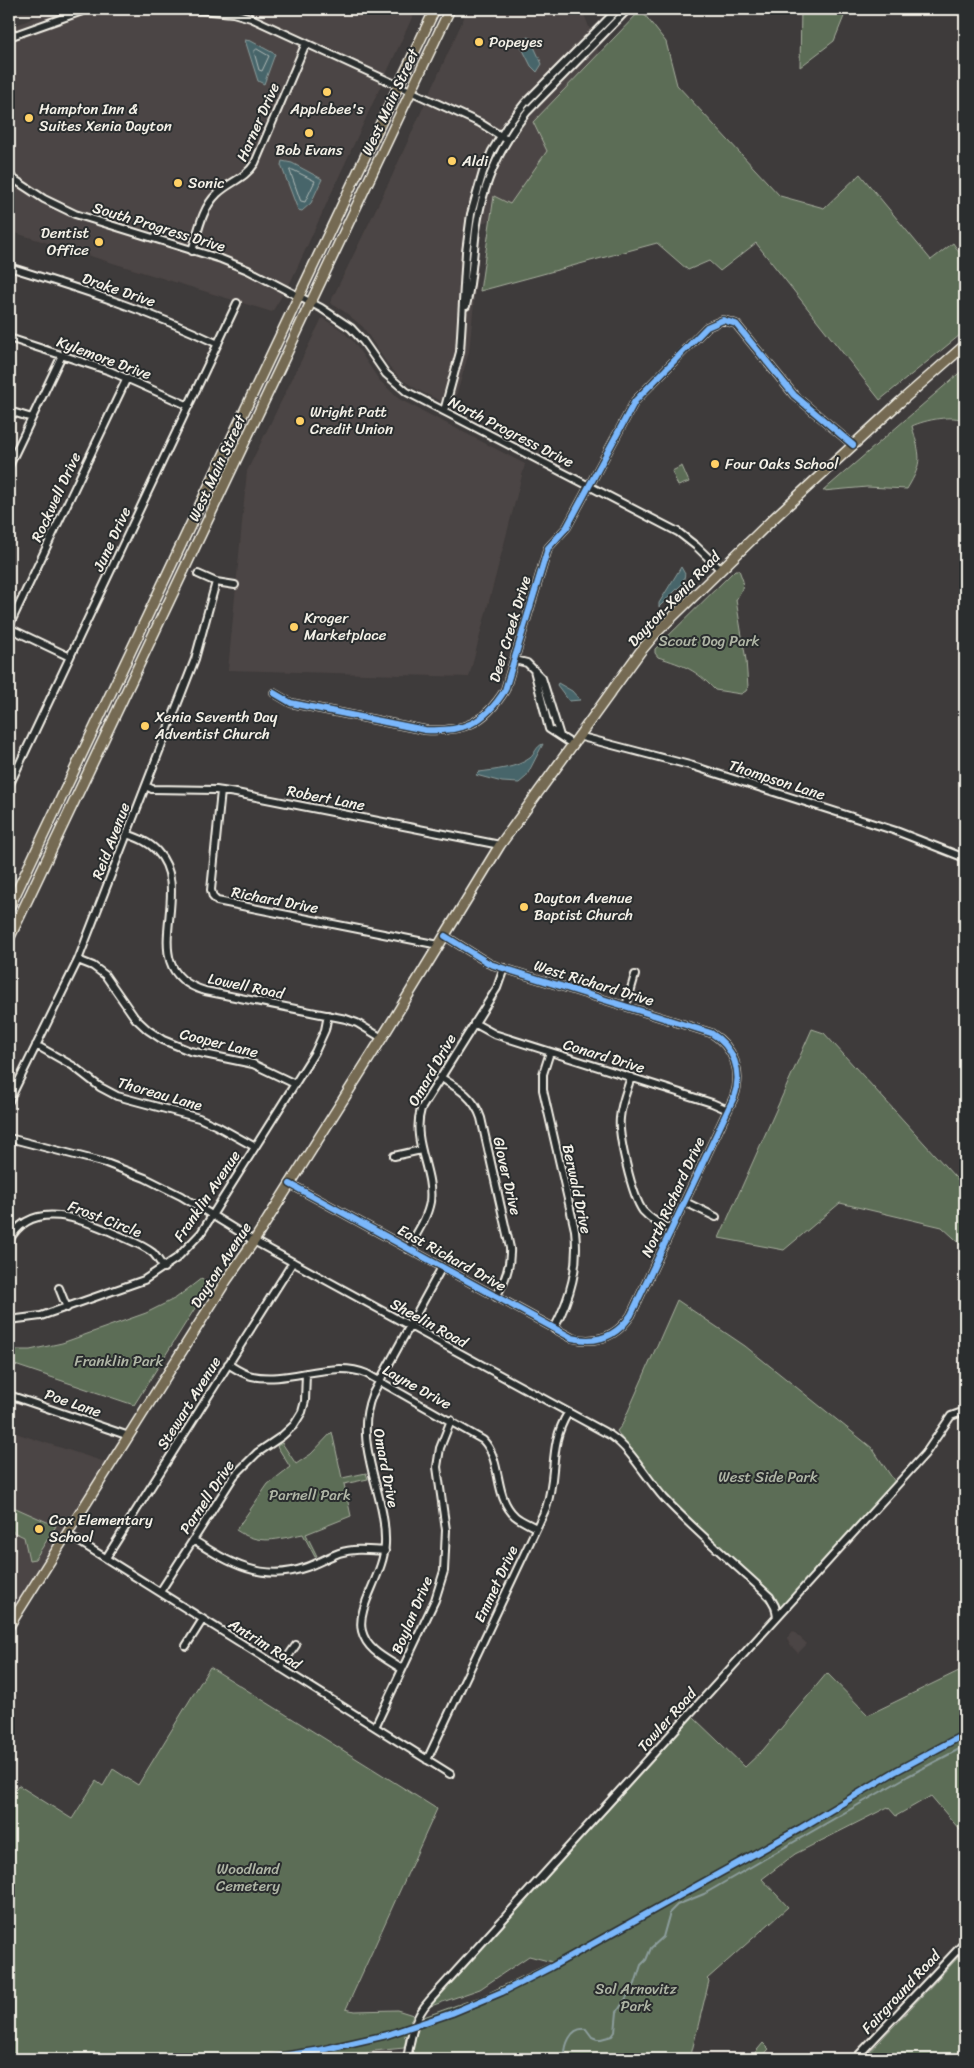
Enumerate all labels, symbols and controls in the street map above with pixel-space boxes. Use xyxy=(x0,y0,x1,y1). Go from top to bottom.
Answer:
place label: Popeyes xyxy=(489,29,543,55)
marker: Popeyes xyxy=(473,36,485,48)
street label: West Main Street xyxy=(354,43,427,160)
street label: Harner Drive xyxy=(229,78,287,166)
marker: Applebee's xyxy=(321,86,333,98)
place label: Hampton Inn & Suites Xenia Dayton xyxy=(39,96,172,139)
place label: Applebee's xyxy=(289,96,364,122)
marker: Hampton Inn & Suites Xenia Dayton xyxy=(23,112,35,124)
marker: Bob Evans xyxy=(303,127,315,139)
place label: Bob Evans xyxy=(275,137,343,163)
place label: Aldi xyxy=(461,148,489,174)
marker: Aldi xyxy=(446,155,458,167)
place label: Sonic xyxy=(188,170,225,196)
marker: Sonic xyxy=(172,177,184,189)
street label: South Progress Drive xyxy=(89,194,229,260)
place label: Dentist Office xyxy=(41,220,89,263)
marker: Dentist Office xyxy=(93,236,105,248)
street label: Drake Drive xyxy=(79,265,160,315)
street label: Kylemore Drive xyxy=(53,329,155,387)
street label: North Progress Drive xyxy=(444,389,579,475)
place label: Wright Patt Credit Union xyxy=(310,399,393,442)
street label: West Main Street xyxy=(181,409,254,526)
marker: Wright Patt Credit Union xyxy=(294,415,306,427)
street label: Rockwell Drive xyxy=(24,447,88,546)
place label: Four Oaks School xyxy=(725,451,839,477)
marker: Four Oaks School xyxy=(709,458,721,470)
street label: June Drive xyxy=(85,502,138,577)
street label: Dayton-Xenia Road xyxy=(621,544,728,653)
street label: Deer Creek Drive xyxy=(481,572,539,686)
place label: Kroger Marketplace xyxy=(304,605,387,648)
marker: Kroger Marketplace xyxy=(288,621,300,633)
park label: Scout Dog Park xyxy=(658,628,760,654)
place label: Xenia Seventh Day Adventist Church xyxy=(154,704,278,747)
marker: Xenia Seventh Day Adventist Church xyxy=(139,720,151,732)
street label: Thompson Lane xyxy=(725,752,829,808)
street label: Robert Lane xyxy=(285,778,368,818)
street label: Reid Avenue xyxy=(84,798,138,883)
street label: Richard Drive xyxy=(229,879,321,921)
place label: Dayton Avenue Baptist Church xyxy=(534,885,633,928)
marker: Dayton Avenue Baptist Church xyxy=(518,901,530,913)
street label: West Richard Drive xyxy=(531,952,658,1014)
street label: Lowell Road xyxy=(206,965,287,1007)
street label: Cooper Lane xyxy=(177,1021,261,1065)
street label: Omard Drive xyxy=(401,1029,463,1111)
street label: Conard Drive xyxy=(560,1031,648,1081)
street label: Thoreau Lane xyxy=(115,1070,205,1118)
street label: North Richard Drive xyxy=(634,1132,712,1262)
street label: Glover Drive xyxy=(485,1134,529,1218)
street label: Berwald Drive xyxy=(555,1142,599,1237)
street label: Franklin Avenue xyxy=(167,1144,248,1247)
street label: Frost Circle xyxy=(64,1193,146,1245)
street label: Dayton Avenue xyxy=(183,1216,259,1313)
street label: East Richard Drive xyxy=(393,1217,512,1299)
street label: Sheelin Road xyxy=(385,1291,474,1356)
park label: Franklin Park xyxy=(74,1348,165,1374)
street label: Stewart Avenue xyxy=(150,1351,228,1455)
street label: Layne Drive xyxy=(378,1357,457,1417)
street label: Poe Lane xyxy=(41,1381,105,1425)
street label: Omard Drive xyxy=(366,1426,406,1510)
street label: Parnell Drive xyxy=(172,1454,242,1539)
park label: West Side Park xyxy=(718,1464,818,1490)
park label: Parnell Park xyxy=(269,1482,351,1508)
place label: Cox Elementary School xyxy=(49,1507,153,1550)
marker: Cox Elementary School xyxy=(33,1523,45,1535)
street label: Emmet Drive xyxy=(467,1541,525,1627)
street label: Boylan Drive xyxy=(384,1572,440,1658)
street label: Antrim Road xyxy=(222,1611,308,1677)
street label: Towler Road xyxy=(631,1681,704,1758)
park label: Woodland Cemetery xyxy=(216,1856,280,1899)
street label: Fairground Road xyxy=(855,1943,948,2040)
park label: Sol Arnovitz Park xyxy=(595,1976,678,2019)

